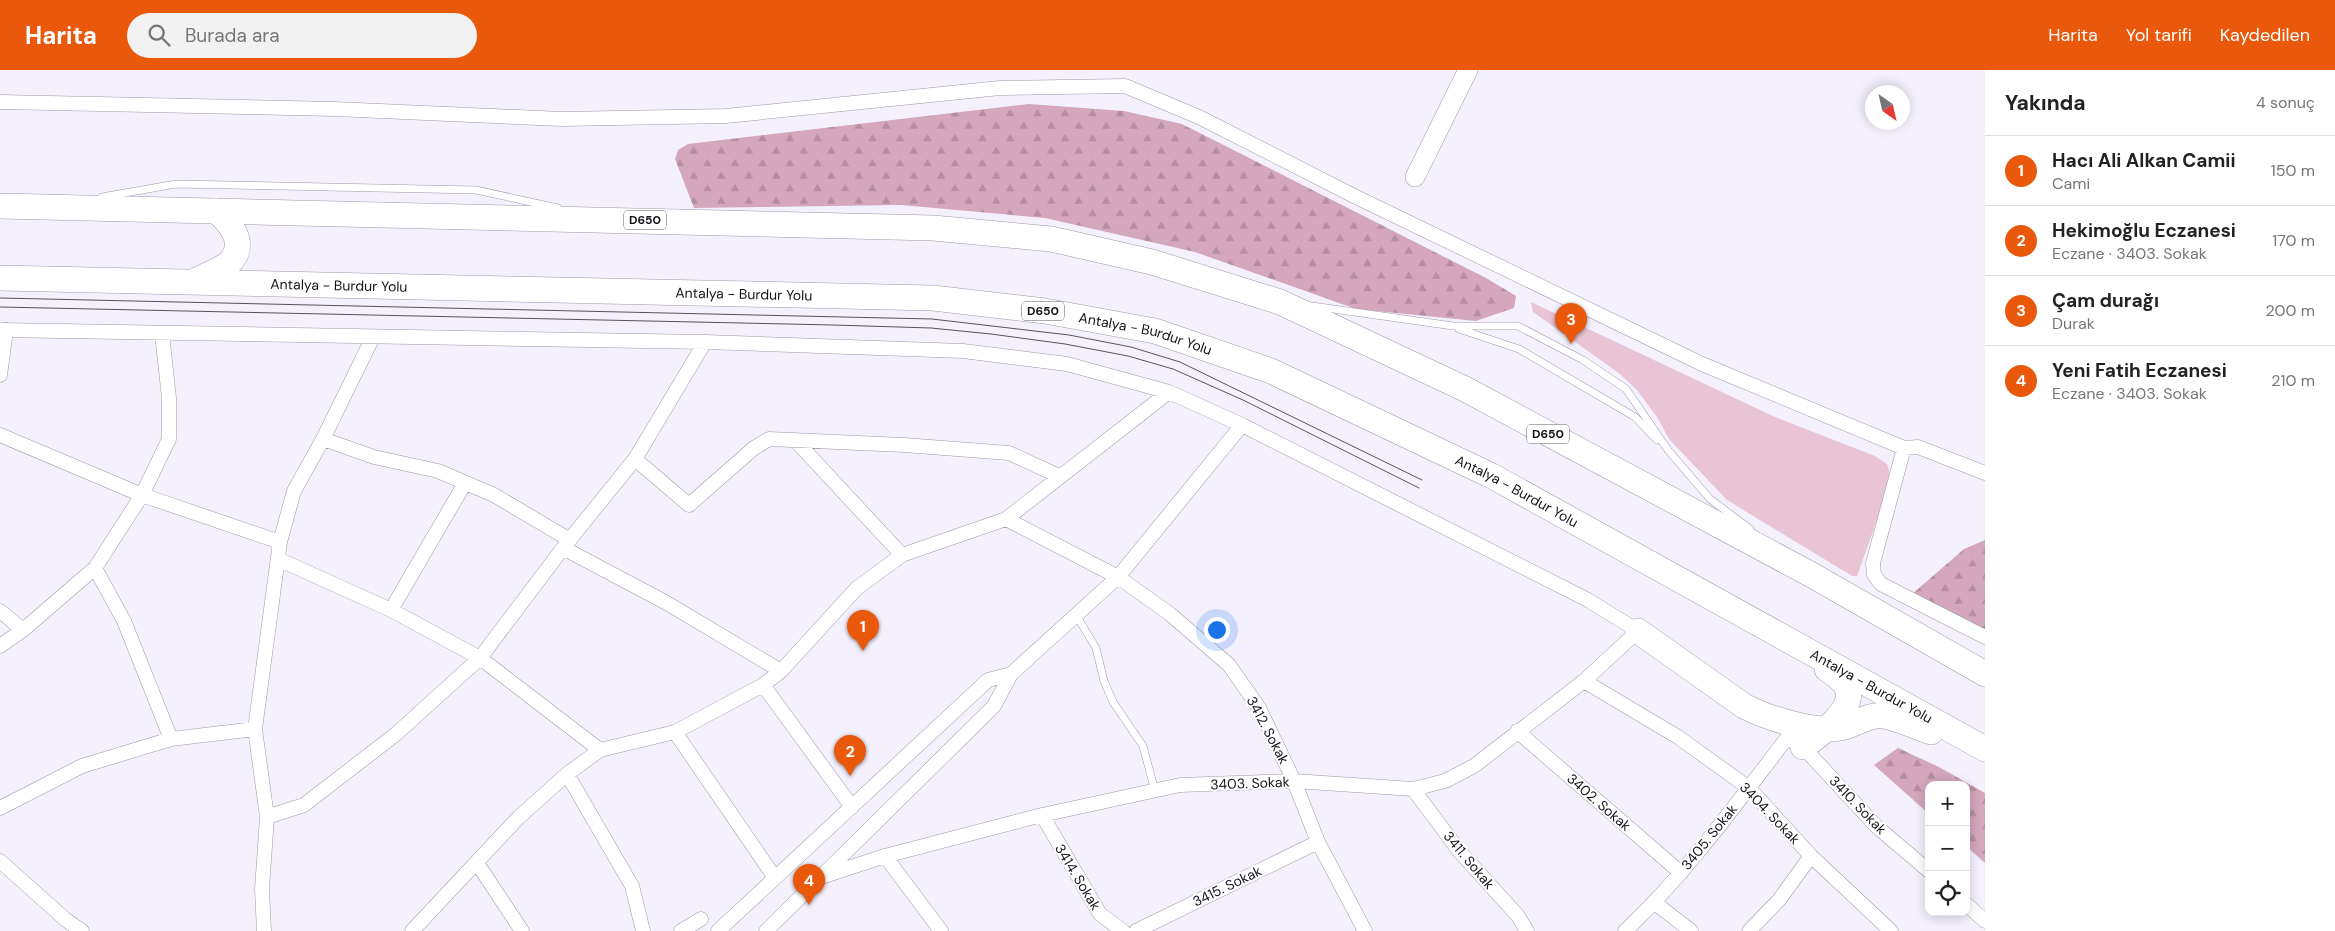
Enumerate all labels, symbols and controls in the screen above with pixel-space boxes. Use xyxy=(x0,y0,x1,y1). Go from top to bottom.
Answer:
search box xyxy=(127,13,477,58)
text: Harita xyxy=(25,20,97,51)
icon: search xyxy=(145,21,173,49)
text: Burada ara xyxy=(185,23,280,48)
text: Harita xyxy=(2048,23,2098,47)
text: Yol tarifi xyxy=(2126,23,2192,47)
text: Kaydedilen xyxy=(2220,23,2310,47)
north arrow xyxy=(1865,85,1910,130)
text: Yakında xyxy=(2005,89,2086,117)
text: 4 sonuç xyxy=(2256,92,2315,113)
text: Hacı Ali Alkan Camii xyxy=(2052,148,2236,173)
text: 1 xyxy=(2018,160,2024,181)
text: 150 m xyxy=(2271,160,2315,181)
text: Cami xyxy=(2052,173,2090,194)
road number: D650 xyxy=(624,210,666,230)
text: Hekimoğlu Eczanesi xyxy=(2052,218,2236,243)
text: 2 xyxy=(2016,230,2026,251)
text: 170 m xyxy=(2272,230,2315,251)
text: Eczane · 3403. Sokak xyxy=(2052,243,2207,264)
street label: Antalya - Burdur Yolu xyxy=(270,275,408,296)
street label: Antalya - Burdur Yolu xyxy=(675,283,813,304)
text: Çam durağı xyxy=(2052,288,2159,313)
text: 3 xyxy=(2016,300,2026,321)
text: 200 m xyxy=(2266,300,2315,321)
road number: D650 xyxy=(1022,302,1064,320)
pin: 3 xyxy=(1555,303,1587,344)
street label: Antalya - Burdur Yolu xyxy=(1077,308,1214,359)
text: Durak xyxy=(2052,313,2095,334)
text: Yeni Fatih Eczanesi xyxy=(2052,358,2227,383)
text: 4 xyxy=(2016,370,2026,391)
text: 210 m xyxy=(2271,370,2315,391)
text: Eczane · 3403. Sokak xyxy=(2052,383,2207,404)
road number: D650 xyxy=(1527,424,1569,444)
street label: Antalya - Burdur Yolu xyxy=(1452,451,1582,531)
pin: 1 xyxy=(847,610,879,651)
your location xyxy=(1204,617,1230,643)
street label: Antalya - Burdur Yolu xyxy=(1807,645,1936,727)
street label: 3412. Sokak xyxy=(1243,693,1293,767)
pin: 2 xyxy=(834,735,866,776)
street label: 3402. Sokak xyxy=(1563,769,1635,835)
street label: 3410. Sokak xyxy=(1826,772,1890,838)
street label: 3403. Sokak xyxy=(1210,773,1290,793)
street label: 3404. Sokak xyxy=(1736,778,1804,848)
map controls xyxy=(1925,781,1970,916)
button: + xyxy=(1925,781,1970,826)
street label: 3405. Sokak xyxy=(1677,800,1741,874)
button: − xyxy=(1925,826,1970,871)
street label: 3411. Sokak xyxy=(1440,827,1498,893)
street label: 3414. Sokak xyxy=(1051,841,1105,913)
street label: 3415. Sokak xyxy=(1190,862,1264,910)
pin: 4 xyxy=(793,864,825,905)
button: locate xyxy=(1925,871,1970,916)

